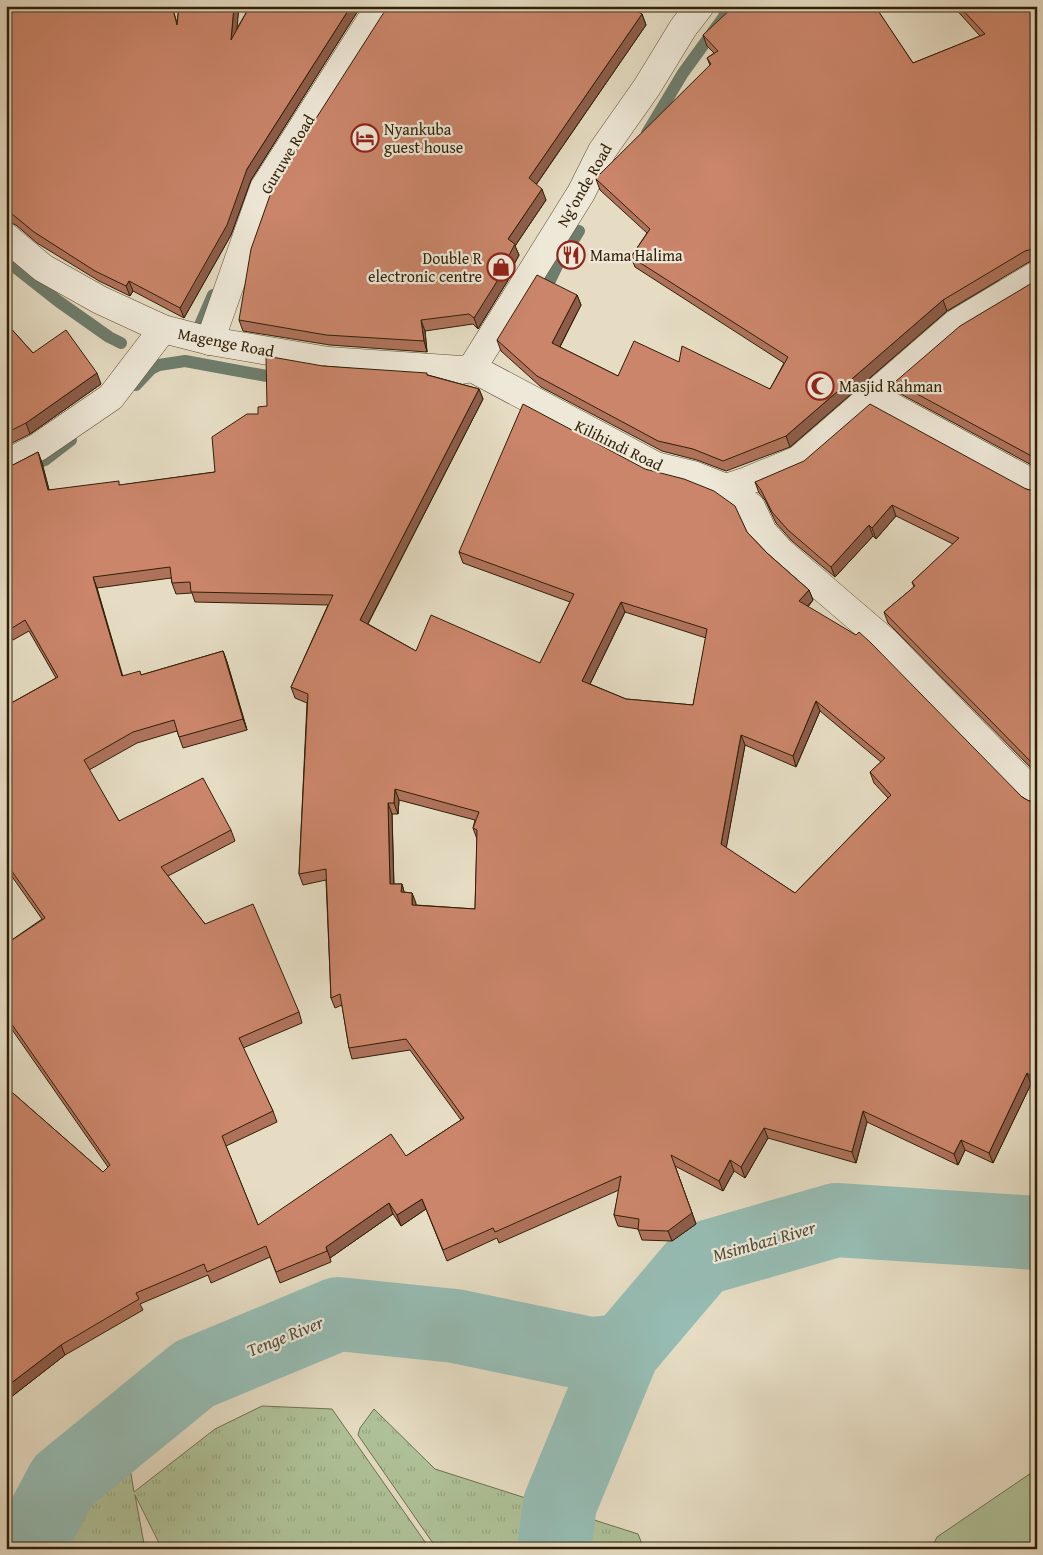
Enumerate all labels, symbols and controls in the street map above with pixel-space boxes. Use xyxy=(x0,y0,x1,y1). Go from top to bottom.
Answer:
street label: Guruwe Road xyxy=(254,109,320,198)
place label: Nyankuba guest house xyxy=(384,117,463,159)
hotel icon: Nyankuba guest house xyxy=(350,123,380,153)
street label: Ng'onde Road xyxy=(550,138,618,231)
restaurant icon: Mama Halima xyxy=(556,240,586,270)
place label: Mama Halima xyxy=(590,243,683,267)
place label: Double R electronic centre xyxy=(368,246,483,288)
shop icon: Double R electronic centre xyxy=(486,252,516,282)
street label: Magenge Road xyxy=(176,321,277,363)
mosque icon: Masjid Rahman xyxy=(805,371,835,401)
place label: Masjid Rahman xyxy=(839,374,942,398)
street label: Kilihindi Road xyxy=(571,413,668,477)
water label: Msimbazi River xyxy=(709,1213,820,1269)
water label: Tenge River xyxy=(243,1308,329,1364)

